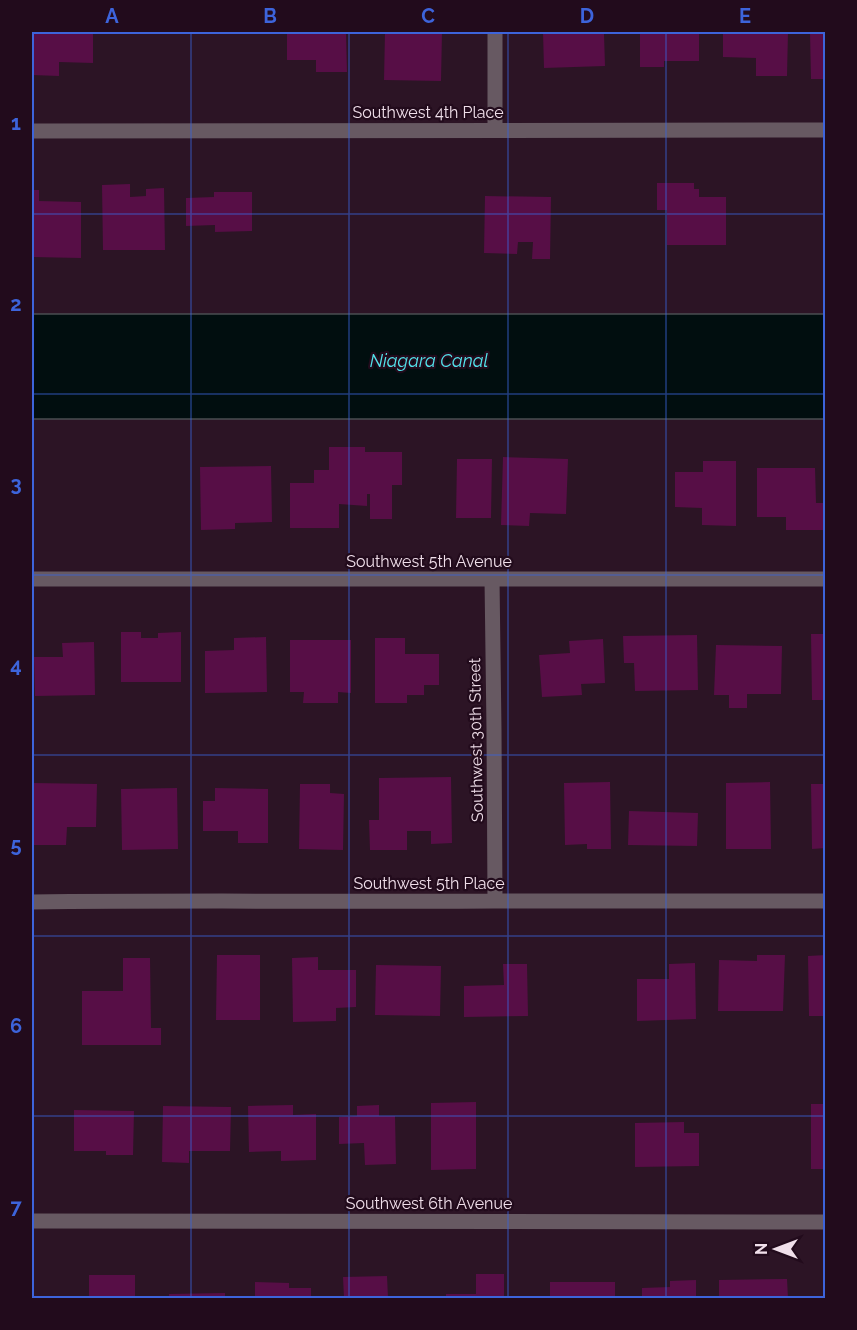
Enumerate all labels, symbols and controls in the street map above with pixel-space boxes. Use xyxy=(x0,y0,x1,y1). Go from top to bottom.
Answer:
text: A xyxy=(105,4,119,28)
text: B xyxy=(263,4,277,28)
text: C xyxy=(421,4,435,28)
text: D xyxy=(580,4,594,28)
text: E xyxy=(739,4,751,28)
street label: Southwest 4th Place xyxy=(352,103,504,122)
text: 1 xyxy=(11,111,21,135)
text: 2 xyxy=(10,292,22,316)
water label: Niagara Canal xyxy=(370,350,489,371)
text: 3 xyxy=(10,472,22,496)
street label: Southwest 5th Avenue xyxy=(346,552,512,571)
text: 4 xyxy=(10,653,22,677)
street label: Southwest 30th Street xyxy=(465,657,487,822)
text: 5 xyxy=(10,833,22,857)
street label: Southwest 5th Place xyxy=(353,874,505,893)
text: 6 xyxy=(10,1014,22,1038)
street label: Southwest 6th Avenue xyxy=(346,1194,512,1213)
text: 7 xyxy=(10,1195,22,1219)
north arrow xyxy=(746,1219,806,1279)
text: N xyxy=(752,1243,771,1255)

